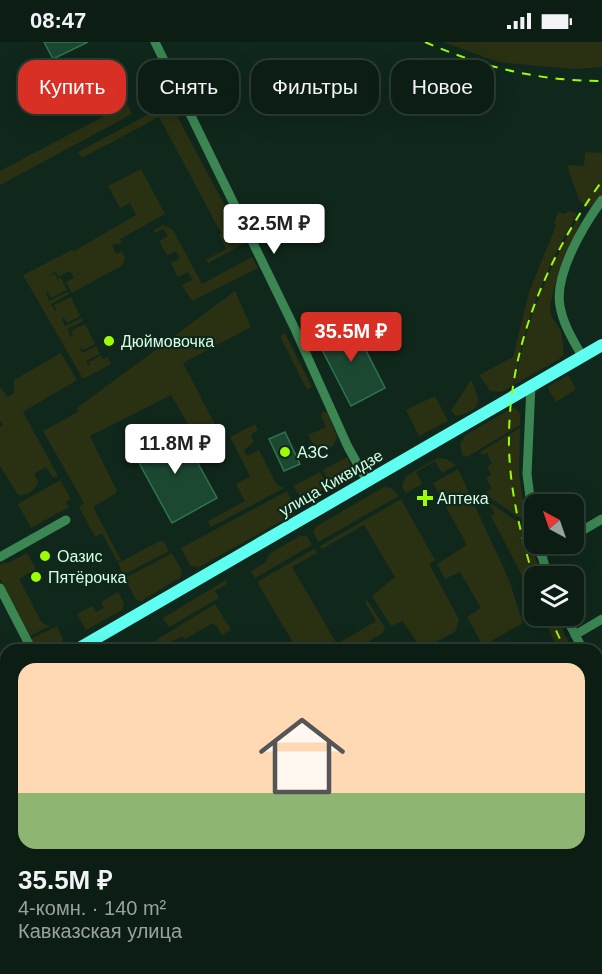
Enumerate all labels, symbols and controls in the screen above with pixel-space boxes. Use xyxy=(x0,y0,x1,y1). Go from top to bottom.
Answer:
text: 08:47 xyxy=(30,8,86,33)
chip: Купить xyxy=(18,60,126,114)
chip: Снять xyxy=(138,60,239,114)
chip: Фильтры xyxy=(251,60,379,114)
chip: Новое xyxy=(391,60,494,114)
pin: 32.5M ₽ xyxy=(219,204,329,255)
text: 32.5M ₽ xyxy=(238,212,310,234)
pin: 35.5M ₽ xyxy=(296,312,406,363)
text: 35.5M ₽ xyxy=(315,320,387,342)
place label: Дюймовочка xyxy=(121,333,214,350)
marker: Дюймовочка xyxy=(102,334,116,348)
pin: 11.8M ₽ xyxy=(120,424,230,475)
text: 11.8M ₽ xyxy=(139,432,211,454)
place label: АЗС xyxy=(297,444,329,461)
marker: АЗС xyxy=(278,445,292,459)
street label: улица Киквидзе xyxy=(276,446,386,519)
place label: Аптека xyxy=(437,490,489,507)
marker: Аптека xyxy=(418,491,432,505)
north arrow xyxy=(524,494,584,554)
map controls xyxy=(524,494,584,626)
place label: Оазис xyxy=(57,548,102,565)
marker: Оазис xyxy=(38,549,52,563)
button: layers xyxy=(524,566,584,626)
place label: Пятёрочка xyxy=(48,569,127,586)
marker: Пятёрочка xyxy=(29,570,43,584)
icon: home xyxy=(248,702,356,810)
text: 35.5M ₽ xyxy=(18,865,113,895)
text: 4-комн. · 140 m² xyxy=(18,897,166,919)
text: Кавказская улица xyxy=(18,920,182,942)

